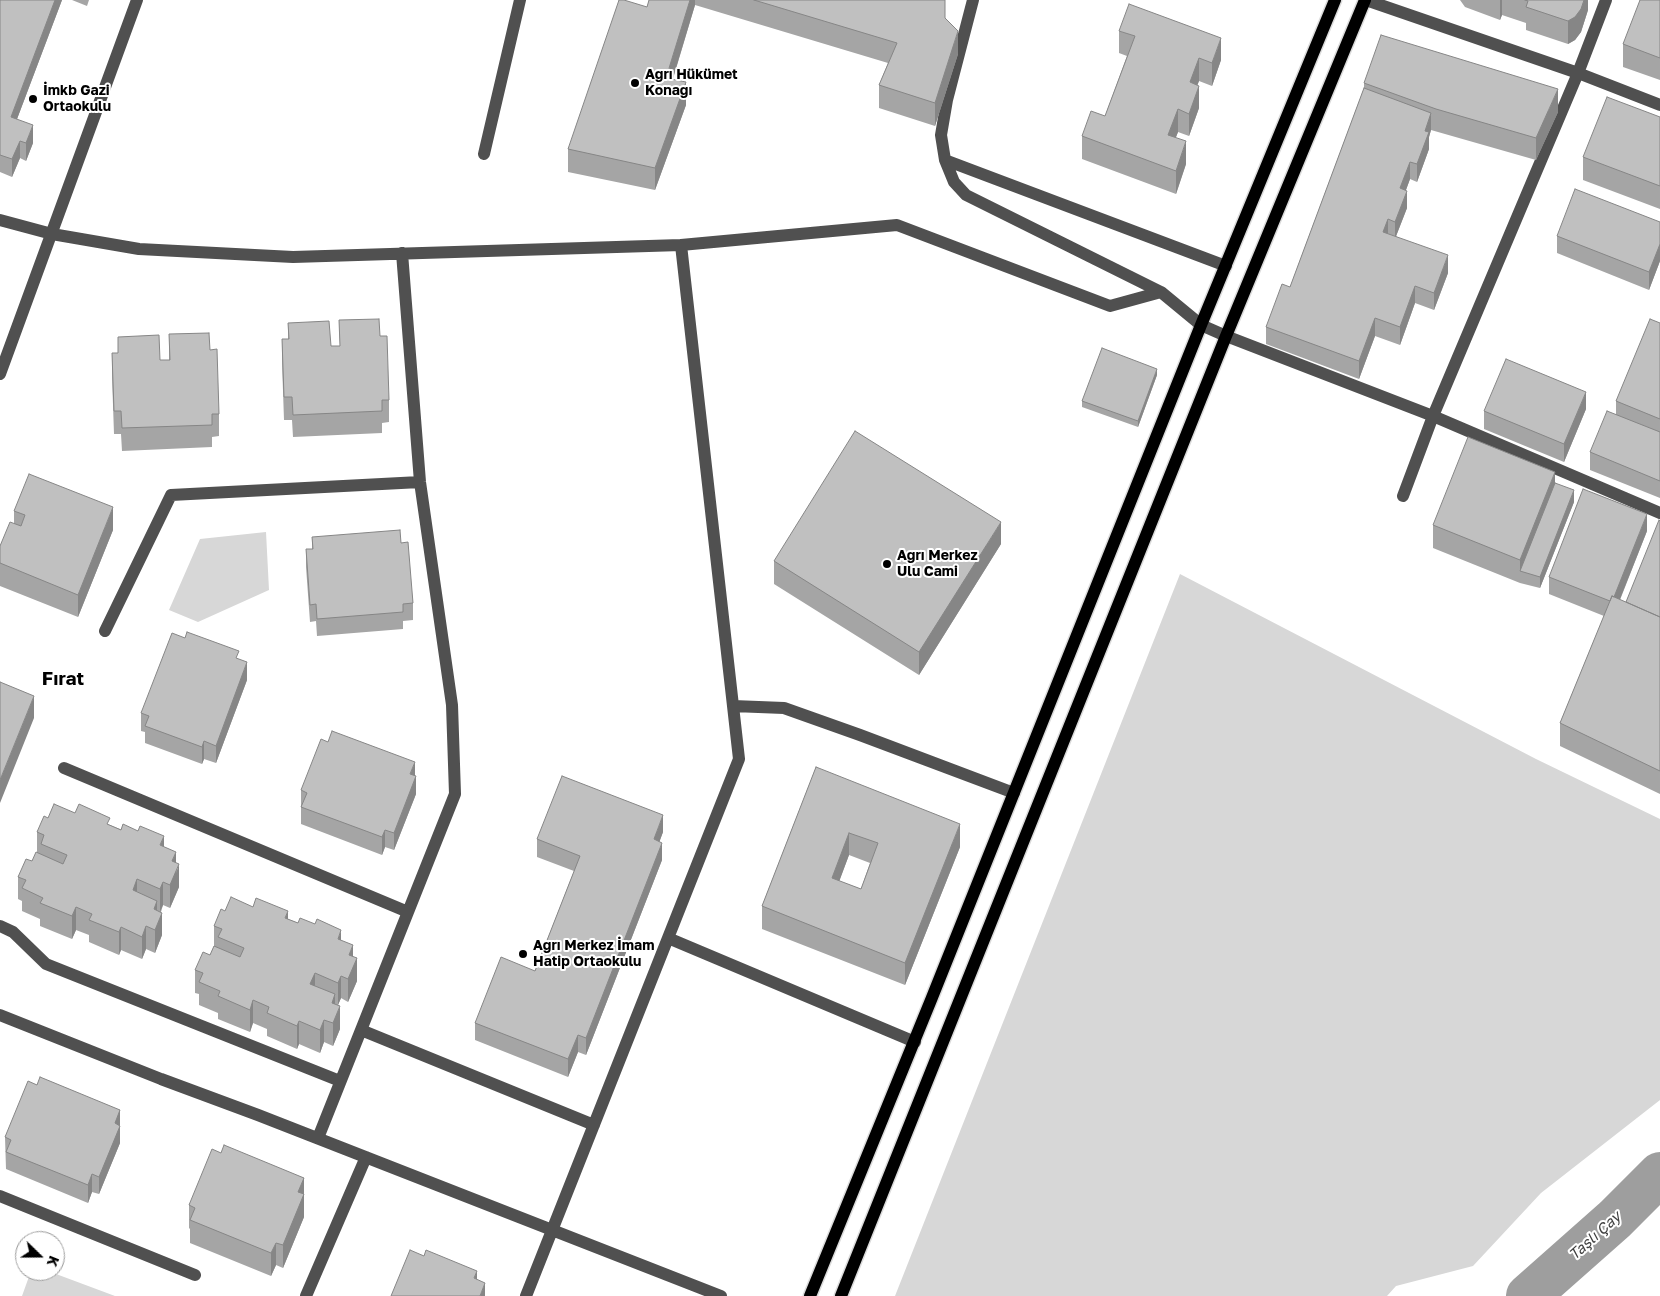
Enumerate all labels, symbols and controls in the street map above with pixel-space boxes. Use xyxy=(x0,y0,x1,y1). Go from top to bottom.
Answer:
place label: Ağrı Hükümet Konağı xyxy=(645,67,738,100)
marker: Ağrı Hükümet Konağı xyxy=(629,77,641,89)
place label: İmkb Gazi Ortaokulu xyxy=(43,83,111,115)
marker: İmkb Gazi Ortaokulu xyxy=(27,93,39,105)
place label: Ağrı Merkez Ulu Cami xyxy=(897,548,978,580)
marker: Ağrı Merkez Ulu Cami xyxy=(881,558,893,570)
district label: Fırat xyxy=(42,668,84,690)
place label: Ağrı Merkez İmam Hatip Ortaokulu xyxy=(533,938,654,970)
marker: Ağrı Merkez İmam Hatip Ortaokulu xyxy=(517,948,529,960)
water label: Taşlı Çay xyxy=(1565,1208,1625,1264)
north arrow xyxy=(15,1231,65,1281)
text: K xyxy=(44,1254,63,1269)

